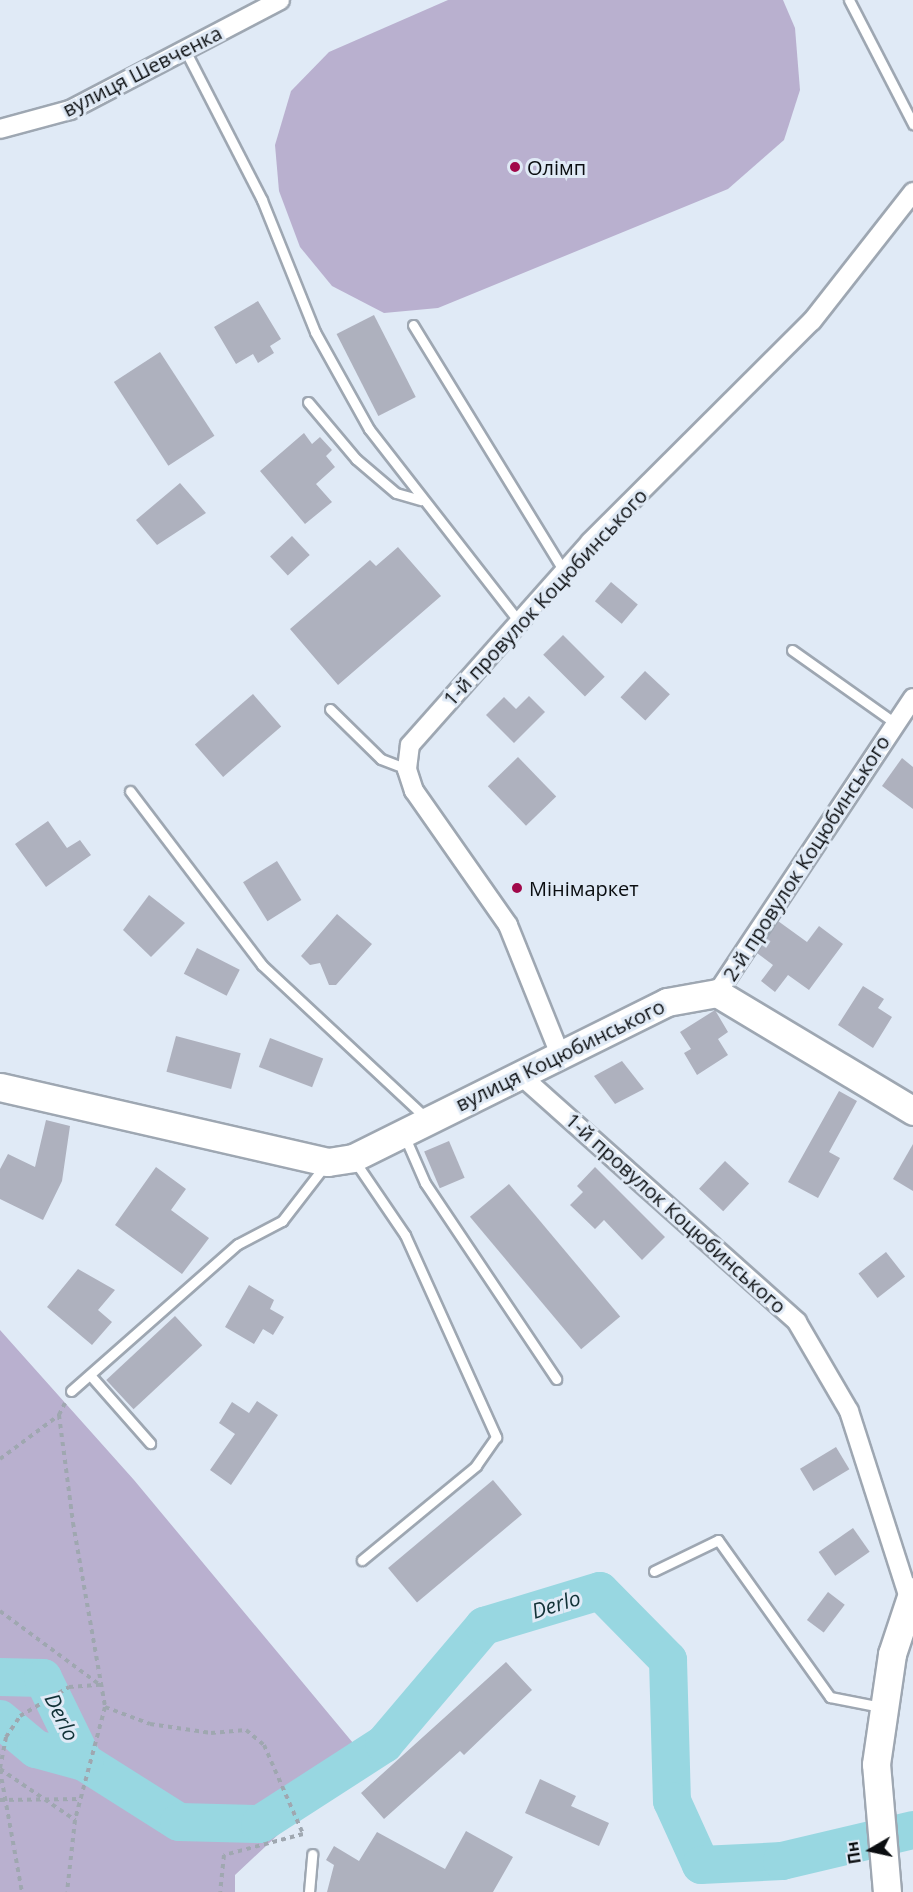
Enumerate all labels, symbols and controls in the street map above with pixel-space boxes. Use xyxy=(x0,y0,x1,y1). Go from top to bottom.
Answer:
street label: вулиця Шевченка xyxy=(58,21,226,121)
place label: Олімп xyxy=(527,155,586,179)
marker: Олімп xyxy=(508,160,522,174)
street label: 1-й провулок Коцюбинського xyxy=(438,484,652,710)
street label: 2-й провулок Коцюбинського xyxy=(718,731,894,985)
place label: Мінімаркет xyxy=(529,876,639,900)
marker: Мінімаркет xyxy=(510,881,524,895)
street label: вулиця Коцюбинського xyxy=(452,994,668,1116)
street label: 1-й провулок Коцюбинського xyxy=(561,1108,791,1318)
water label: Derlo xyxy=(528,1585,584,1623)
water label: Derlo xyxy=(40,1689,84,1745)
north arrow xyxy=(841,1820,901,1880)
text: Пн xyxy=(841,1840,866,1866)

